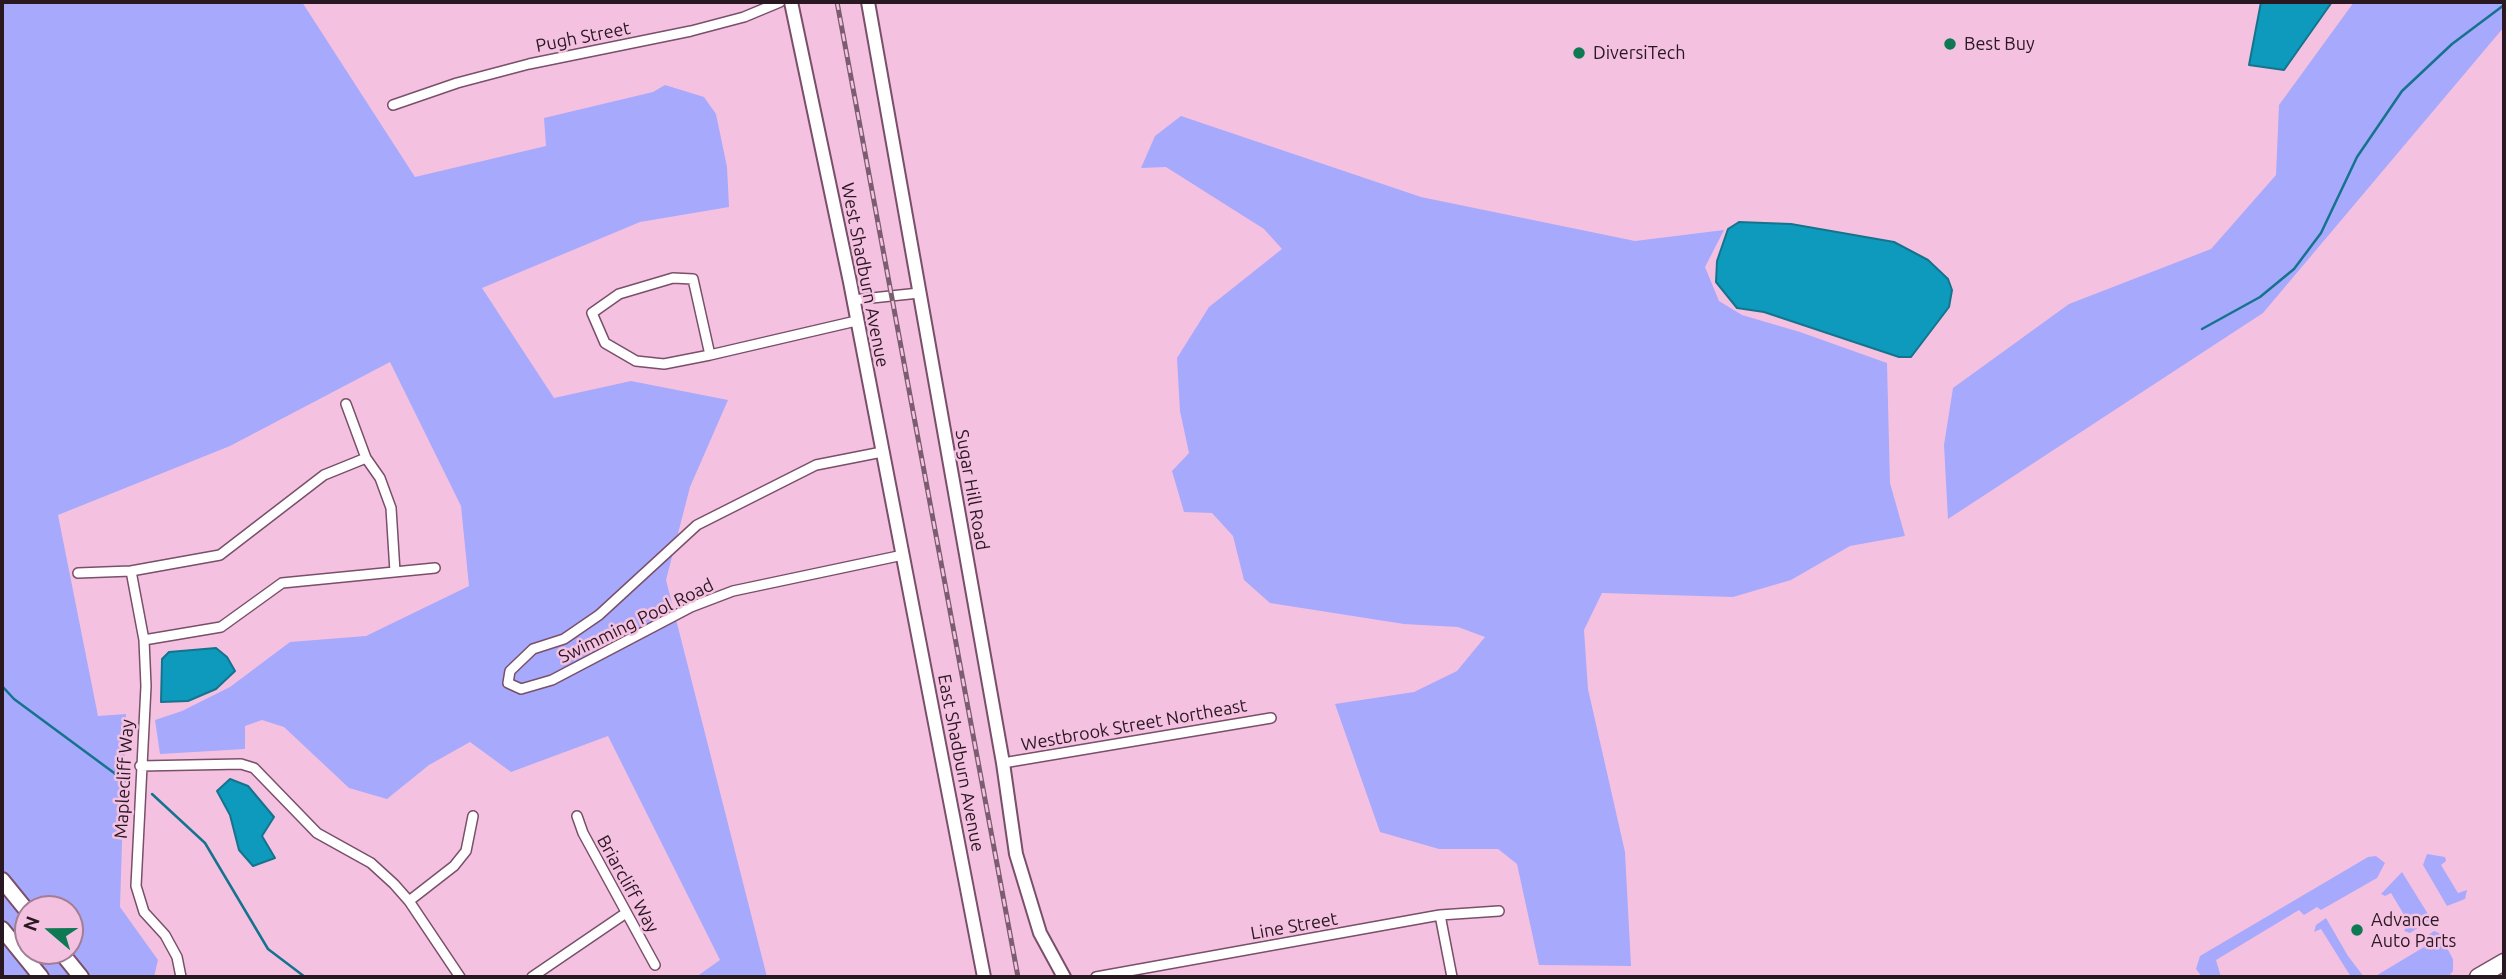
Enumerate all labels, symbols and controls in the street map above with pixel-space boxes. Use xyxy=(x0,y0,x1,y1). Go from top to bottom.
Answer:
street label: Pugh Street xyxy=(534,17,632,57)
place label: Best Buy xyxy=(1964,33,2035,55)
marker: Best Buy xyxy=(1942,36,1958,52)
place label: DiversiTech xyxy=(1593,42,1685,64)
marker: DiversiTech xyxy=(1571,45,1587,61)
street label: West Shadburn Avenue xyxy=(837,181,893,369)
street label: Sugar Hill Road xyxy=(951,428,993,552)
street label: Swimming Pool Road xyxy=(555,574,717,668)
street label: East Shadburn Avenue xyxy=(933,672,989,854)
street label: Westbrook Street Northeast xyxy=(1019,694,1249,756)
street label: Maplecliff Way xyxy=(110,719,138,839)
street label: Briarcliff Way xyxy=(592,831,664,937)
north arrow xyxy=(14,895,84,965)
street label: Line Street xyxy=(1249,908,1339,944)
place label: Advance Auto Parts xyxy=(2371,909,2456,951)
text: N xyxy=(18,913,44,934)
marker: Advance Auto Parts xyxy=(2349,922,2365,938)

